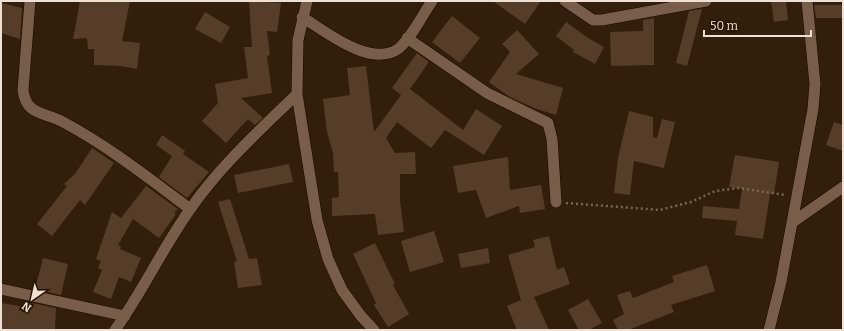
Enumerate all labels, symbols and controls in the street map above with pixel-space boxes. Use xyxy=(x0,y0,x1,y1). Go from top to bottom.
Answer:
scale bar xyxy=(704,12,811,38)
text: 50 m xyxy=(710,19,739,33)
north arrow xyxy=(12,279,52,319)
text: N xyxy=(19,299,34,315)

